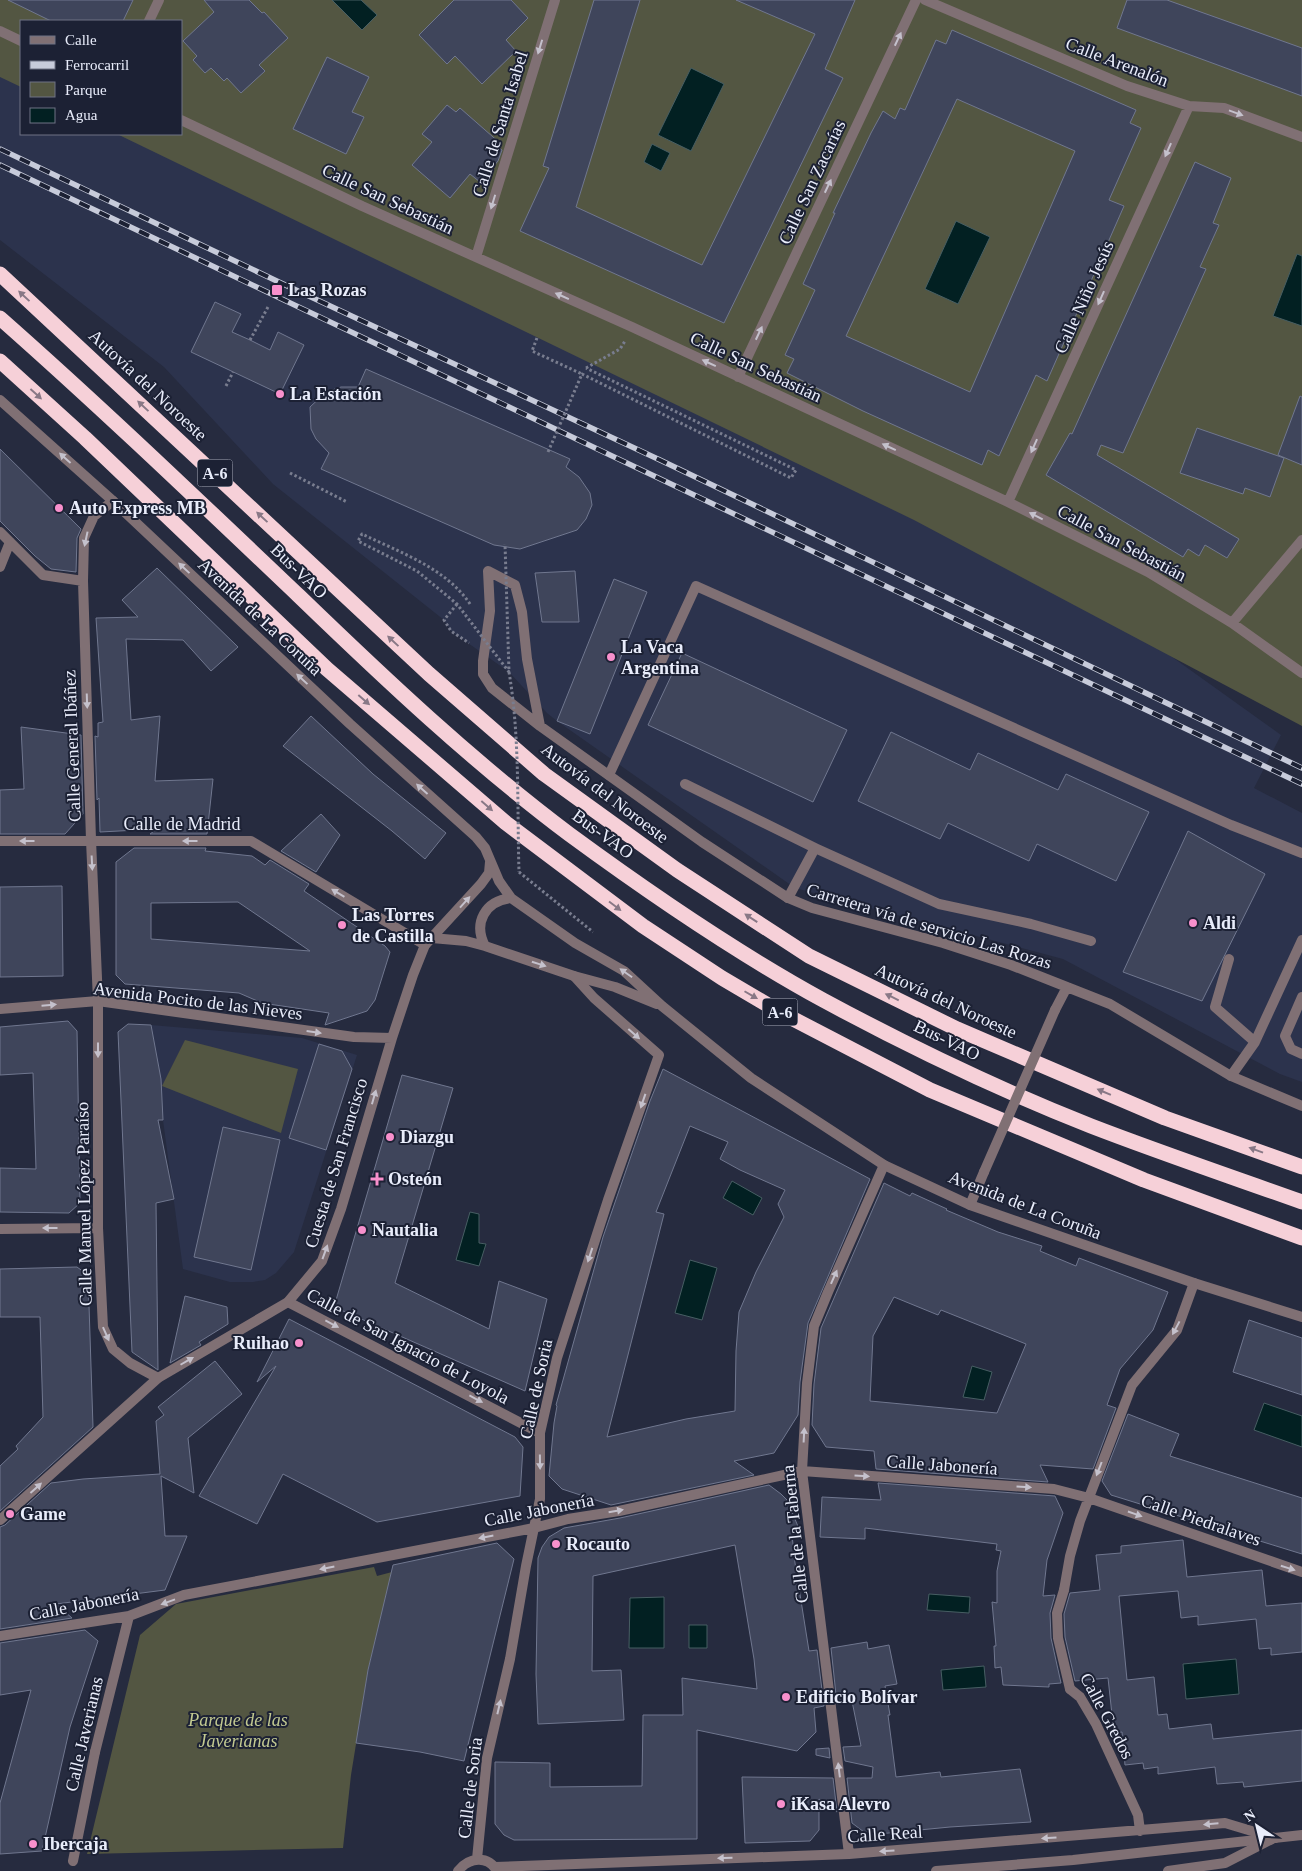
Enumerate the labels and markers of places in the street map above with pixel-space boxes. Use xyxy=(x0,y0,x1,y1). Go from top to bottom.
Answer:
place label: Las Rozas xyxy=(288,280,367,300)
marker: Las Rozas xyxy=(270,283,284,297)
place label: La Estación xyxy=(290,384,382,404)
marker: La Estación xyxy=(274,388,286,400)
place label: Auto Express MB xyxy=(69,498,206,518)
marker: Auto Express MB xyxy=(53,502,65,514)
place label: La Vaca Argentina xyxy=(621,637,699,678)
marker: La Vaca Argentina xyxy=(605,651,617,663)
place label: Las Torres de Castilla xyxy=(352,905,434,946)
place label: Aldi xyxy=(1203,913,1236,933)
marker: Aldi xyxy=(1187,917,1199,929)
marker: Las Torres de Castilla xyxy=(336,919,348,931)
place label: Diazgu xyxy=(400,1127,454,1147)
marker: Diazgu xyxy=(384,1131,396,1143)
place label: Osteón xyxy=(388,1169,442,1189)
marker: Osteón xyxy=(370,1172,384,1186)
place label: Nautalia xyxy=(372,1220,438,1240)
marker: Nautalia xyxy=(356,1224,368,1236)
place label: Ruihao xyxy=(233,1333,289,1353)
marker: Ruihao xyxy=(293,1337,305,1349)
place label: Game xyxy=(20,1504,66,1524)
marker: Game xyxy=(4,1508,16,1520)
place label: Rocauto xyxy=(566,1534,630,1554)
marker: Rocauto xyxy=(550,1538,562,1550)
place label: Edificio Bolívar xyxy=(796,1687,918,1707)
marker: Edificio Bolívar xyxy=(780,1691,792,1703)
place label: iKasa Alevro xyxy=(791,1794,890,1814)
marker: iKasa Alevro xyxy=(775,1798,787,1810)
place label: Ibercaja xyxy=(43,1834,108,1854)
marker: Ibercaja xyxy=(27,1838,39,1850)

